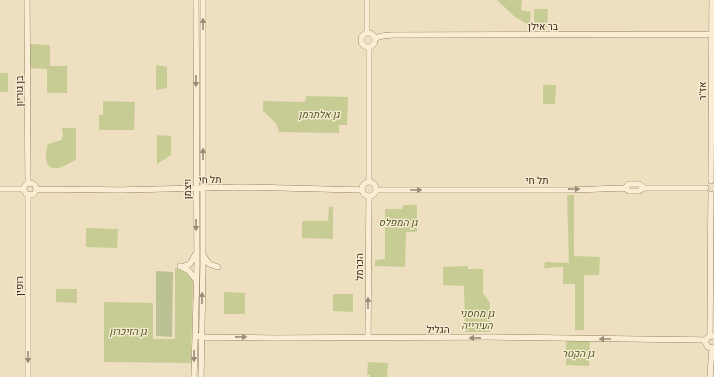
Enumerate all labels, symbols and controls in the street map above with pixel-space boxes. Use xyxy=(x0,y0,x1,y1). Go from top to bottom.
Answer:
one-way arrow xyxy=(200,17,206,30)
street label: בר אילן xyxy=(528,20,559,33)
street label: בן גוריון xyxy=(13,75,26,107)
one-way arrow xyxy=(193,75,199,88)
street label: אז"ר xyxy=(696,81,709,101)
park label: גן אלתרמן xyxy=(299,108,341,121)
one-way arrow xyxy=(200,147,206,160)
street label: תל חי xyxy=(198,173,222,186)
street label: תל חי xyxy=(526,174,548,187)
street label: ויצמן xyxy=(181,179,194,199)
one-way arrow xyxy=(568,186,580,193)
one-way arrow xyxy=(410,187,423,193)
park label: גן המפלס xyxy=(379,216,419,229)
one-way arrow xyxy=(193,219,199,232)
street label: הכרמל xyxy=(353,253,366,281)
street label: רופין xyxy=(13,276,26,296)
one-way arrow xyxy=(199,291,205,304)
one-way arrow xyxy=(365,296,371,309)
park label: גן מחסני העירייה xyxy=(460,307,495,332)
street label: הגליל xyxy=(426,323,450,336)
park label: גן הזיכרון xyxy=(109,325,148,338)
one-way arrow xyxy=(235,334,248,340)
one-way arrow xyxy=(468,335,481,341)
one-way arrow xyxy=(598,336,611,342)
park label: גן הקטר xyxy=(562,347,595,360)
one-way arrow xyxy=(191,350,197,363)
one-way arrow xyxy=(25,351,31,364)

